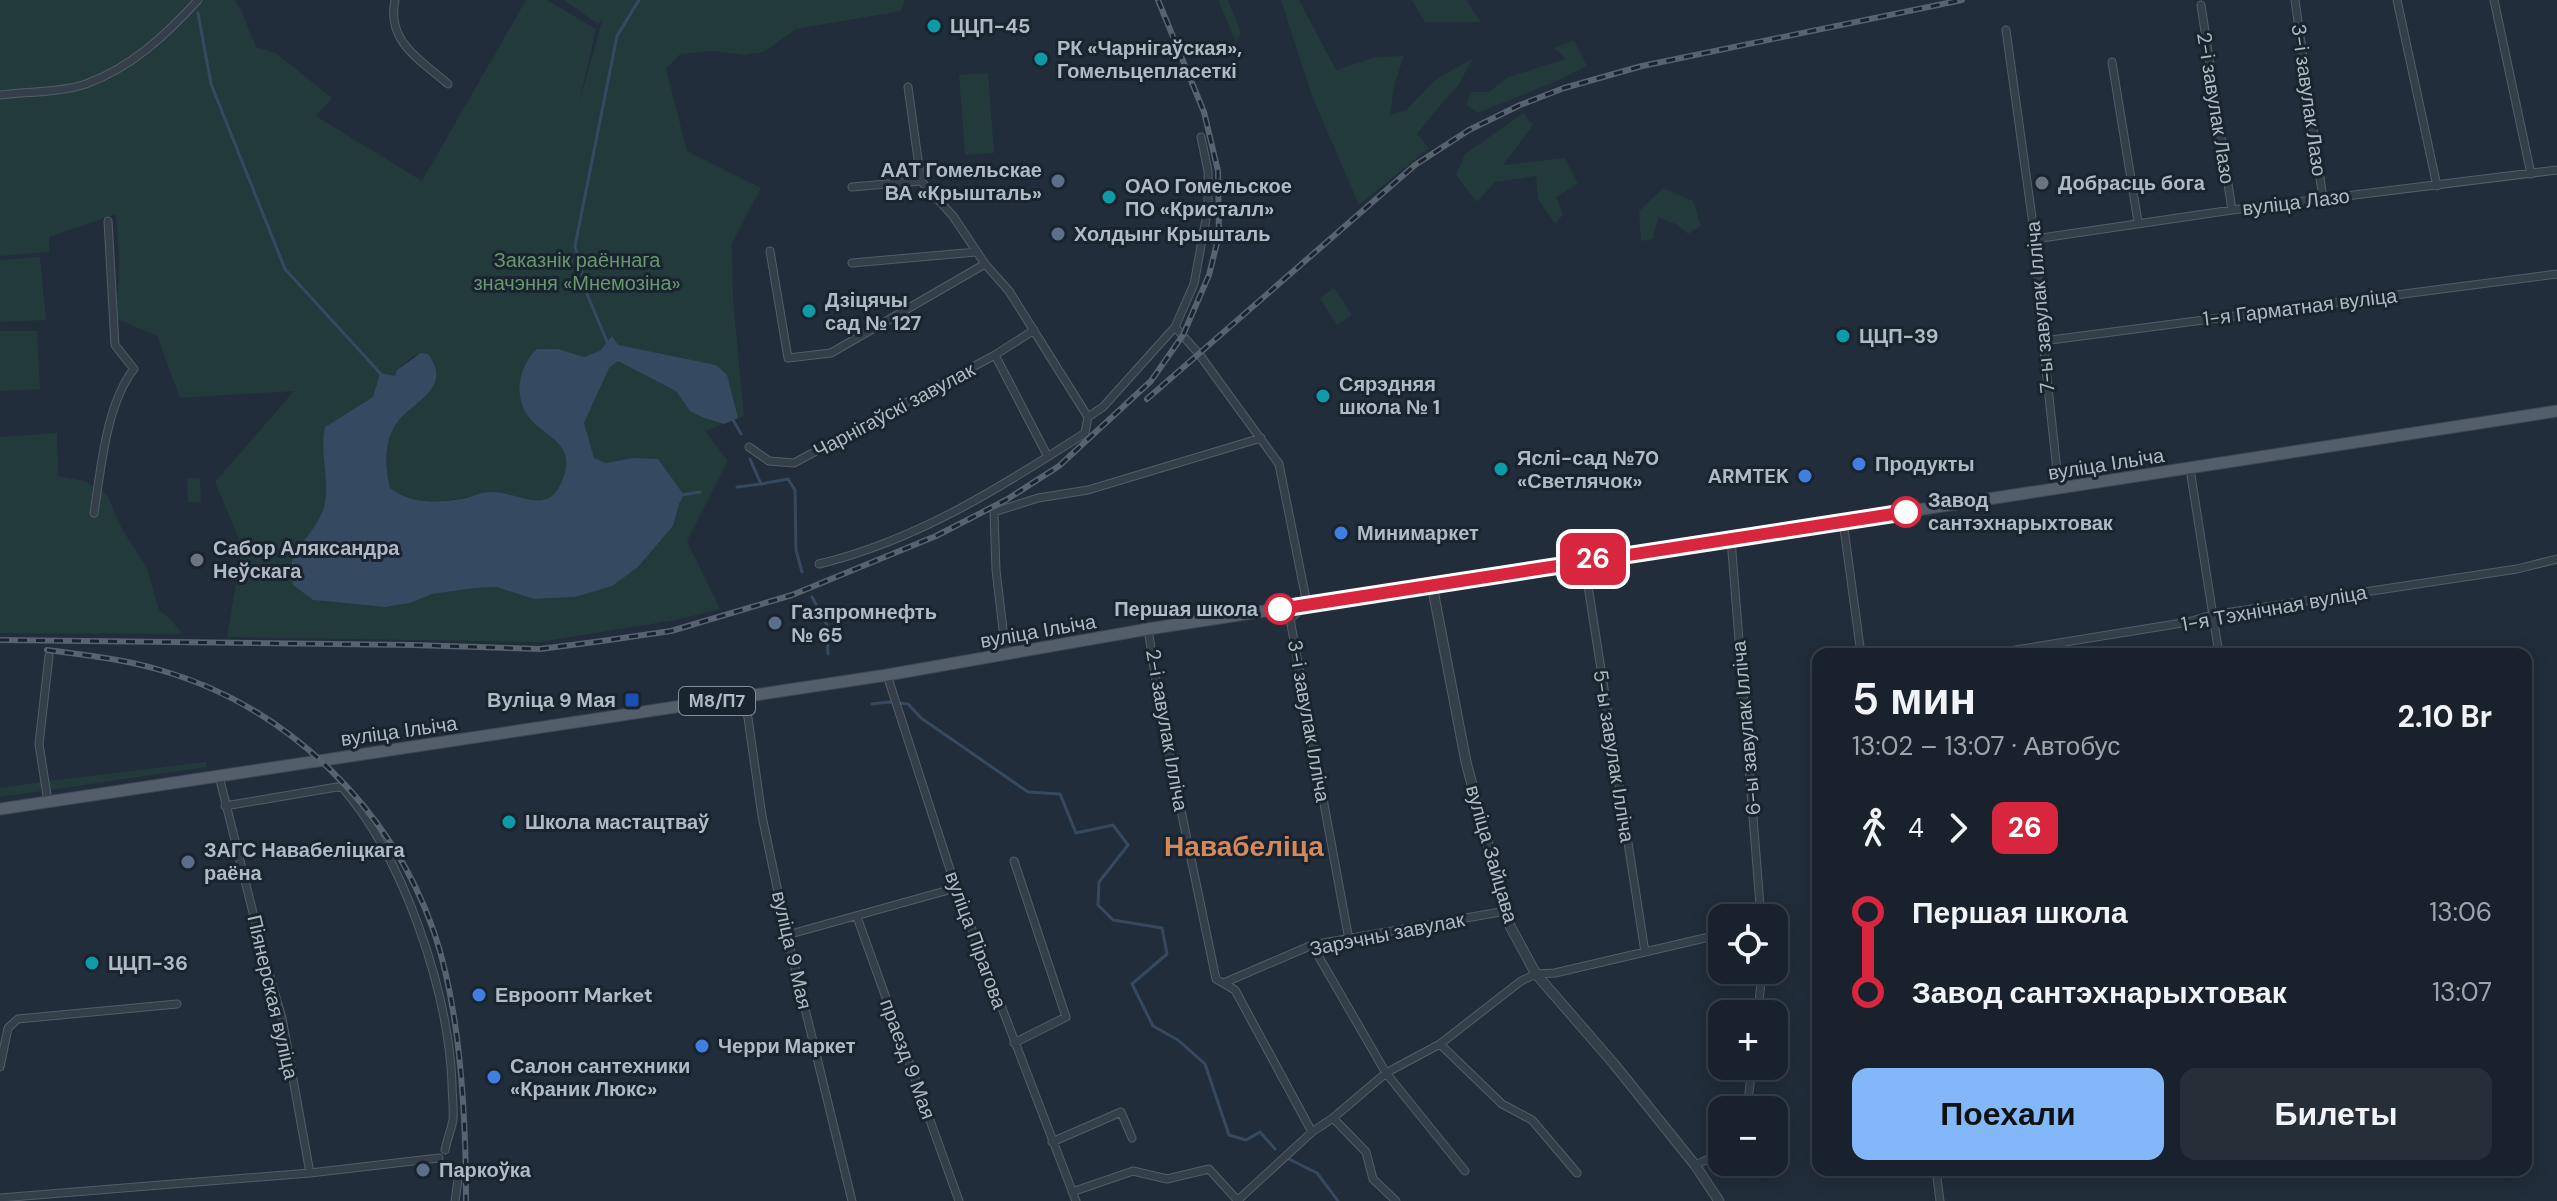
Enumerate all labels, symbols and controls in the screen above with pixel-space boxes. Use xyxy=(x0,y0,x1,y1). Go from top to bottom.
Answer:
place label: ЦЦП-45 xyxy=(950,13,1031,39)
marker: ЦЦП-45 xyxy=(925,17,943,35)
street label: 3-і завулак Лазо xyxy=(2285,22,2333,178)
street label: 2-і завулак Лазо xyxy=(2191,30,2241,186)
place label: РК «Чарнігаўская», Гомельцепласеткі xyxy=(1057,35,1242,84)
marker: РК «Чарнігаўская», Гомельцепласеткі xyxy=(1032,50,1050,68)
place label: ААТ Гомельскае ВА «Крышталь» xyxy=(881,157,1042,206)
place label: Добрасць бога xyxy=(2058,170,2206,196)
marker: ААТ Гомельскае ВА «Крышталь» xyxy=(1049,172,1067,190)
place label: ОАО Гомельское ПО «Кристалл» xyxy=(1125,173,1292,222)
marker: Добрасць бога xyxy=(2033,174,2051,192)
street label: вуліца Лазо xyxy=(2241,183,2351,221)
marker: ОАО Гомельское ПО «Кристалл» xyxy=(1100,188,1118,206)
street label: 7-ы завулак Ілліча xyxy=(2019,219,2060,394)
place label: Холдынг Крышталь xyxy=(1074,221,1270,247)
marker: Холдынг Крышталь xyxy=(1049,225,1067,243)
park label: Заказнік раённага значэння «Мнемозіна» xyxy=(473,247,681,296)
street label: 1-я Гарматная вуліца xyxy=(2201,282,2399,332)
place label: Дзіцячы сад № 127 xyxy=(825,287,922,336)
marker: Дзіцячы сад № 127 xyxy=(800,302,818,320)
place label: ЦЦП-39 xyxy=(1859,323,1938,349)
marker: ЦЦП-39 xyxy=(1834,327,1852,345)
street label: Чарнігаўскі завулак xyxy=(809,356,979,464)
place label: Сярэдняя школа № 1 xyxy=(1339,371,1440,420)
marker: Сярэдняя школа № 1 xyxy=(1314,387,1332,405)
street label: вуліца Ільіча xyxy=(2046,442,2167,486)
place label: Яслі-сад №70 «Светлячок» xyxy=(1517,445,1659,494)
place label: Продукты xyxy=(1875,451,1975,477)
marker: Продукты xyxy=(1850,455,1868,473)
marker: Яслі-сад №70 «Светлячок» xyxy=(1492,460,1510,478)
place label: ARMTEK xyxy=(1708,463,1789,489)
marker: ARMTEK xyxy=(1796,467,1814,485)
place label: Завод сантэхнарыхтовак xyxy=(1928,487,2114,536)
marker: Завод сантэхнарыхтовак xyxy=(1891,497,1921,527)
place label: Минимаркет xyxy=(1357,520,1479,546)
marker: Минимаркет xyxy=(1332,524,1350,542)
line badge: 26 xyxy=(1557,533,1629,585)
place label: Сабор Аляксандра Неўскага xyxy=(213,535,400,584)
text: 26 xyxy=(1576,540,1610,577)
marker: Сабор Аляксандра Неўскага xyxy=(188,551,206,569)
street label: 1-я Тэхнічная вуліца xyxy=(2179,579,2370,637)
marker: Першая школа xyxy=(1265,594,1295,624)
place label: Першая школа xyxy=(1114,596,1259,622)
place label: Газпромнефть № 65 xyxy=(791,599,937,648)
street label: вуліца Ільіча xyxy=(978,608,1099,654)
marker: Газпромнефть № 65 xyxy=(766,614,784,632)
street label: 3-і завулак Ілліча xyxy=(1282,638,1336,805)
street label: 6-ы завулак Ілліча xyxy=(1725,639,1767,816)
street label: 2-і завулак Ілліча xyxy=(1140,647,1194,814)
street label: 5-ы завулак Ілліча xyxy=(1588,668,1641,845)
text: 5 мин xyxy=(1852,670,1976,728)
place label: Вуліца 9 Мая xyxy=(487,687,616,713)
road number: М8/П7 xyxy=(679,687,755,715)
marker: Вуліца 9 Мая xyxy=(623,691,641,709)
text: 2.10 Br xyxy=(2398,697,2492,736)
street label: вуліца Ільіча xyxy=(339,710,460,752)
text: 13:02 – 13:07 · Автобус xyxy=(1852,729,2120,763)
street label: вуліца Зайцава xyxy=(1460,782,1524,927)
icon: walk xyxy=(1852,806,1896,850)
icon: forward xyxy=(1936,806,1980,850)
place label: Школа мастацтваў xyxy=(525,809,710,835)
text: 26 xyxy=(2008,809,2042,846)
text: 4 xyxy=(1908,811,1924,845)
marker: Школа мастацтваў xyxy=(500,813,518,831)
district label: Навабеліца xyxy=(1164,828,1324,865)
place label: ЗАГС Навабеліцкага раёна xyxy=(204,837,405,886)
marker: ЗАГС Навабеліцкага раёна xyxy=(179,853,197,871)
street label: вуліца Пірагова xyxy=(939,868,1013,1013)
street label: вуліца 9 Мая xyxy=(766,888,818,1012)
text: Першая школа xyxy=(1912,893,2128,932)
text: 13:06 xyxy=(2429,895,2492,929)
map controls xyxy=(1708,904,1788,1176)
button: locate xyxy=(1708,904,1788,984)
street label: Зарэчны завулак xyxy=(1307,906,1467,962)
street label: Піянерская вуліца xyxy=(241,912,305,1083)
place label: ЦЦП-36 xyxy=(108,950,188,976)
marker: ЦЦП-36 xyxy=(83,954,101,972)
text: Завод сантэхнарыхтовак xyxy=(1912,973,2287,1012)
text: 13:07 xyxy=(2432,975,2492,1009)
place label: Евроопт Market xyxy=(495,982,653,1008)
marker: Евроопт Market xyxy=(470,986,488,1004)
street label: праезд 9 Мая xyxy=(874,995,942,1123)
button: + xyxy=(1708,1000,1788,1080)
place label: Черри Маркет xyxy=(718,1033,856,1059)
marker: Черри Маркет xyxy=(693,1037,711,1055)
place label: Салон сантехники «Краник Люкс» xyxy=(510,1053,690,1102)
marker: Салон сантехники «Краник Люкс» xyxy=(485,1068,503,1086)
button: Поехали xyxy=(1852,1068,2164,1160)
button: Билеты xyxy=(2180,1068,2492,1160)
button: − xyxy=(1708,1096,1788,1176)
place label: Паркоўка xyxy=(439,1157,532,1183)
marker: Паркоўка xyxy=(414,1161,432,1179)

